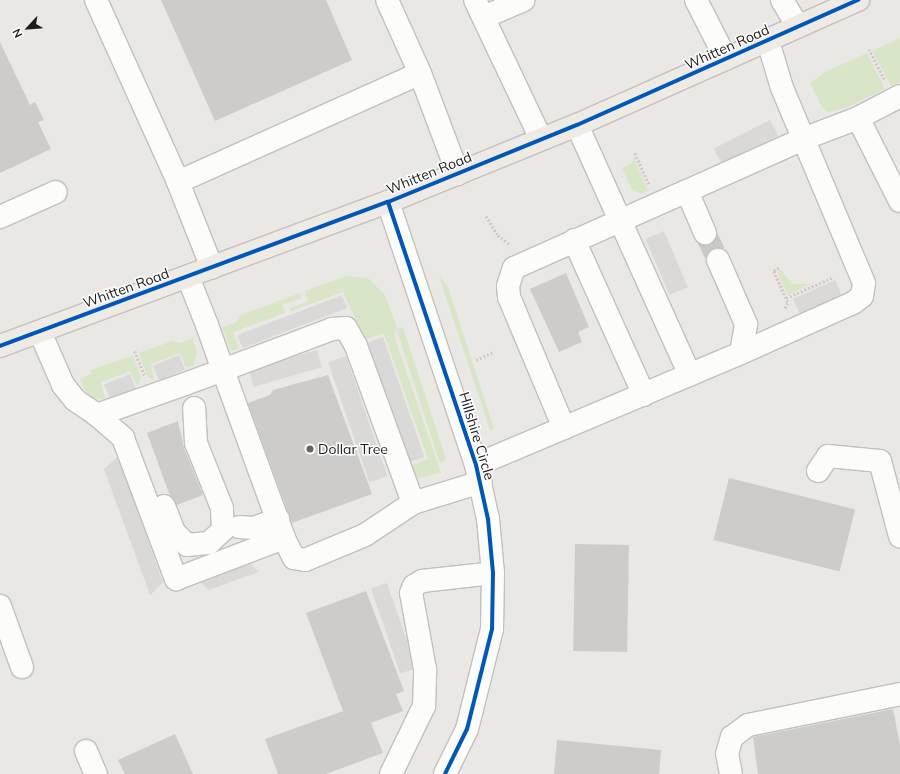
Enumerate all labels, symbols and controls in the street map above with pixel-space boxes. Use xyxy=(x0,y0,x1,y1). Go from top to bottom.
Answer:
north arrow xyxy=(8,8,48,48)
street label: Whitten Road xyxy=(682,21,772,73)
text: N xyxy=(9,26,25,40)
street label: Whitten Road xyxy=(384,148,474,198)
street label: Whitten Road xyxy=(81,265,171,311)
street label: Hillshire Circle xyxy=(456,390,498,482)
place label: Dollar Tree xyxy=(318,441,388,457)
marker: Dollar Tree xyxy=(305,444,315,454)

